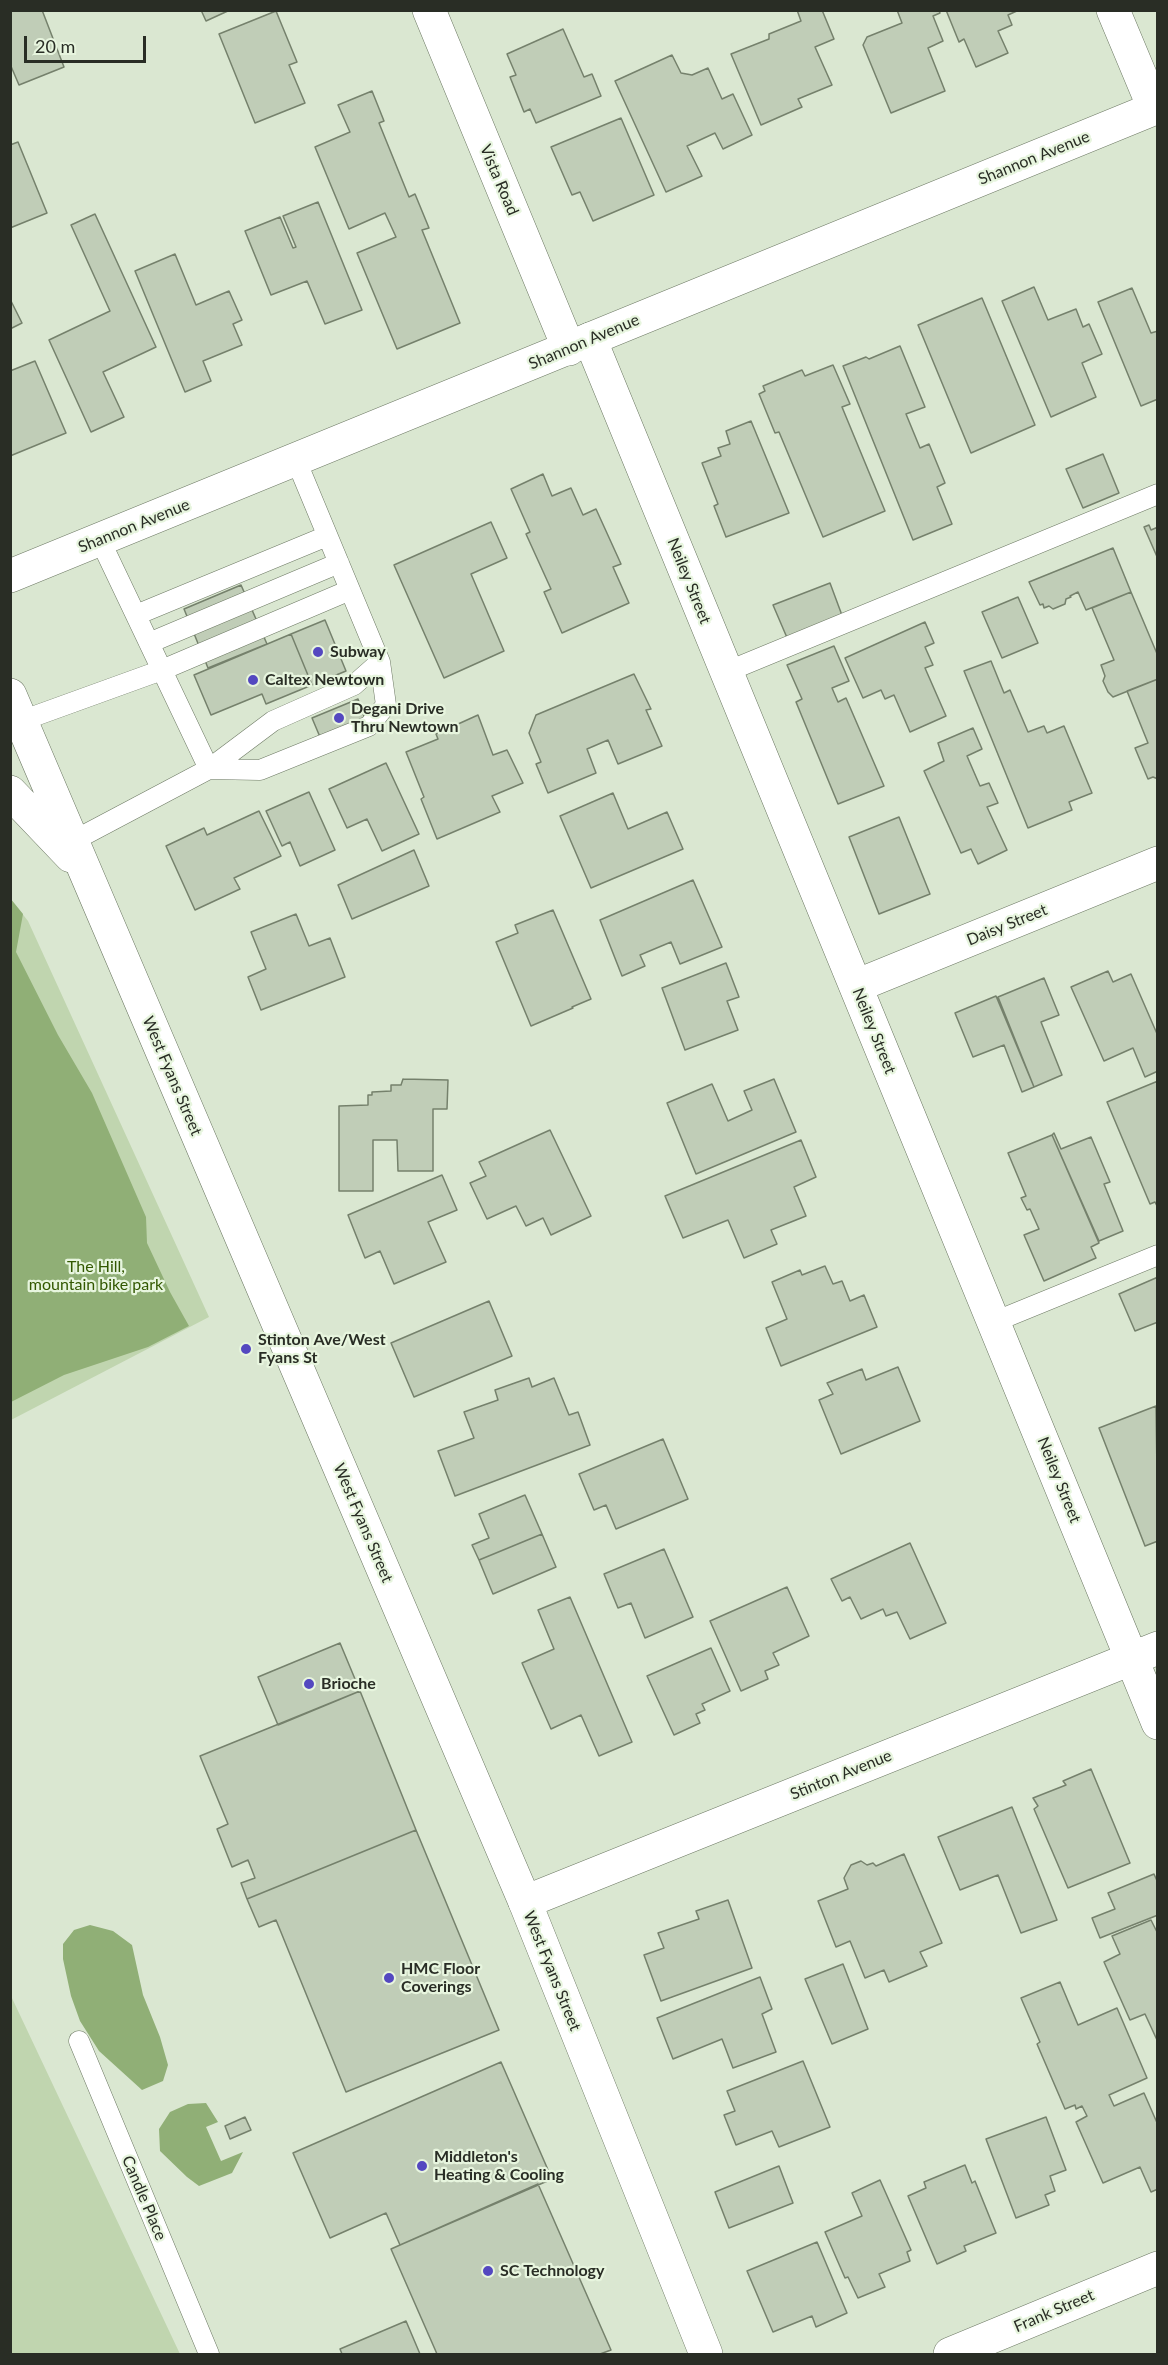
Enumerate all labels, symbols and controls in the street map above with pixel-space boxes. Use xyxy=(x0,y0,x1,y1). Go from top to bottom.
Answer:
scale bar xyxy=(27,24,148,62)
text: 20 m xyxy=(35,35,75,57)
street label: Shannon Avenue xyxy=(976,127,1092,189)
street label: Vista Road xyxy=(476,142,522,218)
street label: Shannon Avenue xyxy=(526,310,642,374)
street label: Shannon Avenue xyxy=(76,495,192,557)
street label: Neiley Street xyxy=(663,535,715,627)
place label: Subway xyxy=(330,642,386,662)
marker: Subway xyxy=(311,645,325,659)
place label: Caltex Newtown xyxy=(265,670,384,690)
marker: Caltex Newtown xyxy=(246,673,260,687)
place label: Degani Drive Thru Newtown xyxy=(351,699,459,737)
marker: Degani Drive Thru Newtown xyxy=(332,711,346,725)
street label: Daisy Street xyxy=(964,900,1050,950)
street label: Neiley Street xyxy=(848,985,900,1077)
street label: West Fyans Street xyxy=(138,1013,206,1139)
park label: The Hill, mountain bike park xyxy=(29,1257,163,1295)
place label: Stinton Ave/West Fyans St xyxy=(258,1330,386,1368)
marker: Stinton Ave/West Fyans St xyxy=(239,1342,253,1356)
street label: Neiley Street xyxy=(1033,1434,1085,1526)
street label: West Fyans Street xyxy=(329,1460,397,1586)
place label: Brioche xyxy=(321,1674,376,1694)
marker: Brioche xyxy=(302,1677,316,1691)
street label: Stinton Avenue xyxy=(787,1746,895,1804)
street label: West Fyans Street xyxy=(519,1908,585,2034)
place label: HMC Floor Coverings xyxy=(401,1959,480,1997)
marker: HMC Floor Coverings xyxy=(382,1971,396,1985)
place label: Middleton's Heating & Cooling xyxy=(434,2147,564,2185)
street label: Candle Place xyxy=(118,2153,170,2243)
marker: Middleton's Heating & Cooling xyxy=(415,2159,429,2173)
place label: SC Technology xyxy=(500,2261,604,2281)
marker: SC Technology xyxy=(481,2264,495,2278)
street label: Frank Street xyxy=(1011,2286,1097,2336)

